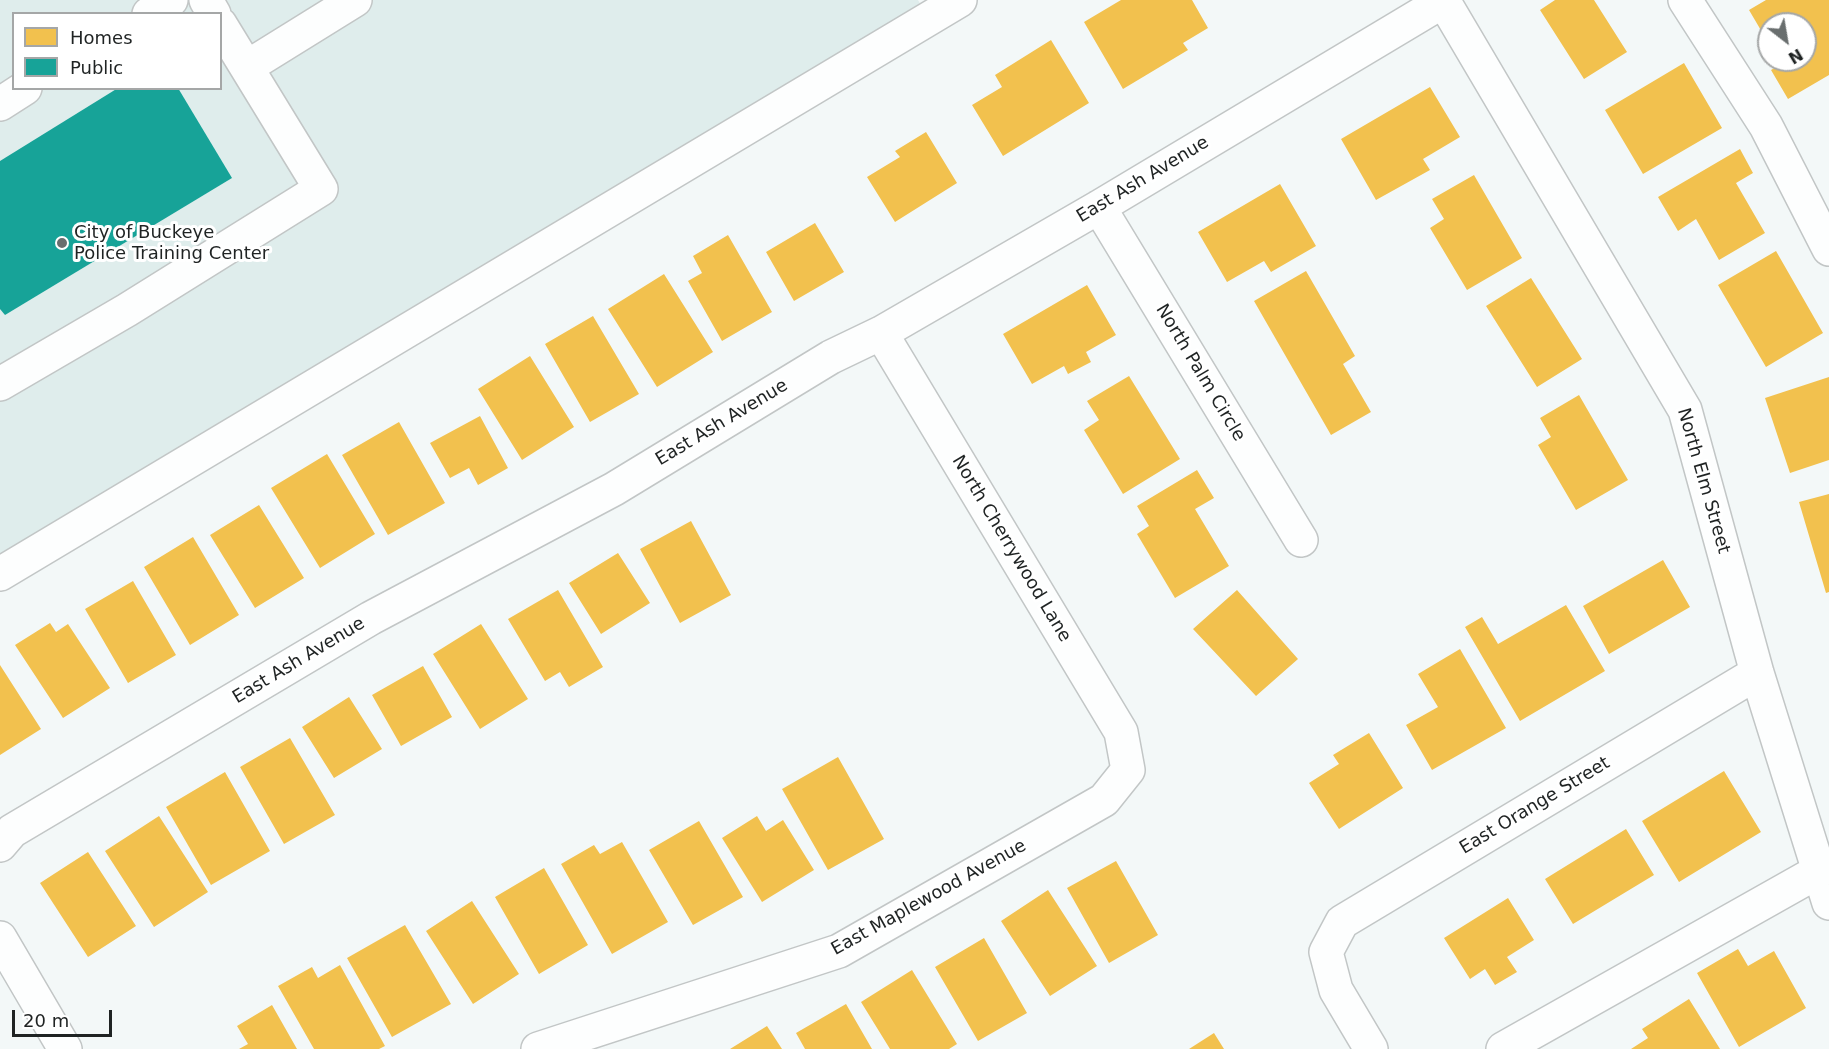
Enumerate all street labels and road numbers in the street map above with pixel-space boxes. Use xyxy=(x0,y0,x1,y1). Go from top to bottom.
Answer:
street label: East Ash Avenue xyxy=(1073,132,1213,228)
street label: North Palm Circle xyxy=(1151,301,1249,445)
street label: East Ash Avenue xyxy=(652,375,792,471)
street label: North Elm Street xyxy=(1672,406,1734,556)
street label: North Cherrywood Lane xyxy=(947,452,1075,646)
street label: East Ash Avenue xyxy=(229,613,369,709)
street label: East Orange Street xyxy=(1456,753,1614,859)
street label: East Maplewood Avenue xyxy=(828,835,1030,961)

